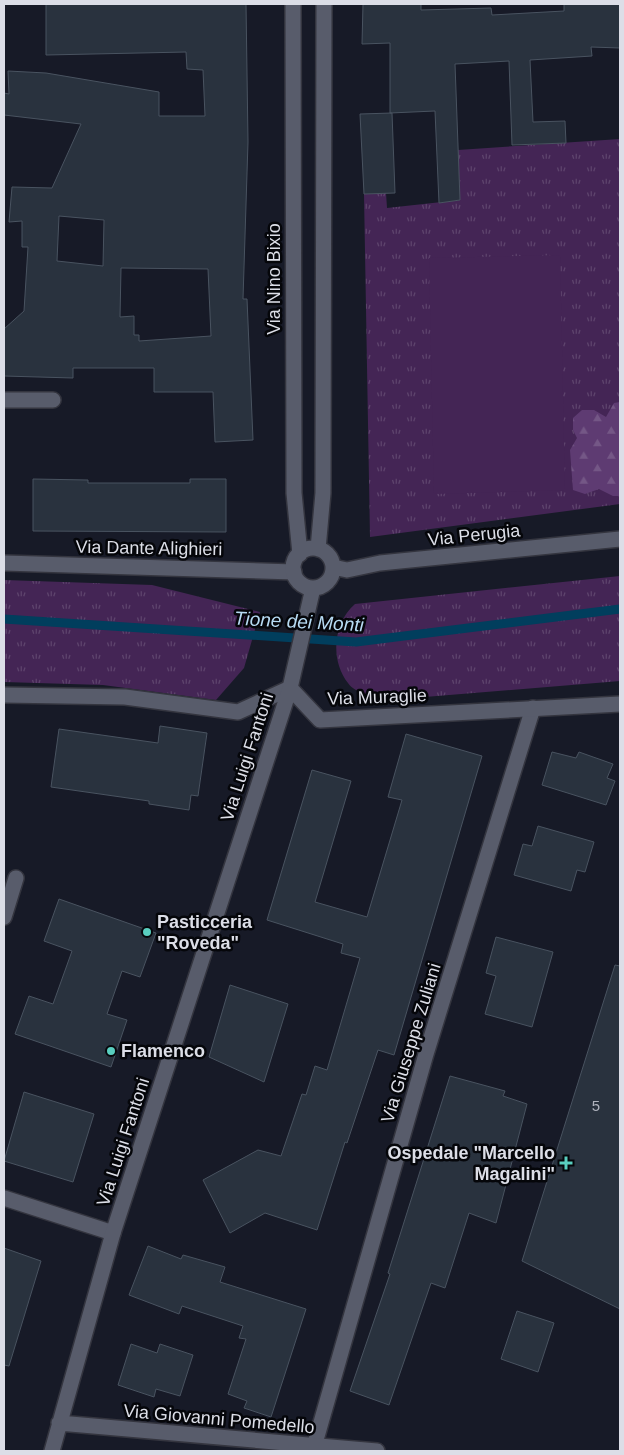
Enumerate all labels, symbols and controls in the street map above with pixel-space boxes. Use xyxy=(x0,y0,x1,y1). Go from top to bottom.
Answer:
street label: Via Nino Bixio xyxy=(264,223,284,335)
street label: Via Perugia xyxy=(427,520,522,550)
street label: Via Dante Alighieri xyxy=(75,537,223,559)
water label: Tione dei Monti xyxy=(234,608,365,635)
street label: Via Muraglie xyxy=(327,685,427,709)
street label: Via Luigi Fantoni xyxy=(217,690,277,824)
place label: Pasticceria "Roveda" xyxy=(157,912,253,953)
marker: Pasticceria "Roveda" xyxy=(141,926,153,938)
street label: Via Giuseppe Zuliani xyxy=(377,961,445,1125)
place label: Flamenco xyxy=(121,1041,205,1061)
marker: Flamenco xyxy=(105,1045,117,1057)
street label: Via Luigi Fantoni xyxy=(93,1075,153,1209)
house number: 5 xyxy=(592,1097,600,1114)
place label: Ospedale "Marcello Magalini" xyxy=(387,1143,555,1184)
marker: Ospedale "Marcello Magalini" xyxy=(559,1156,573,1170)
street label: Via Giovanni Pomedello xyxy=(123,1401,315,1437)

